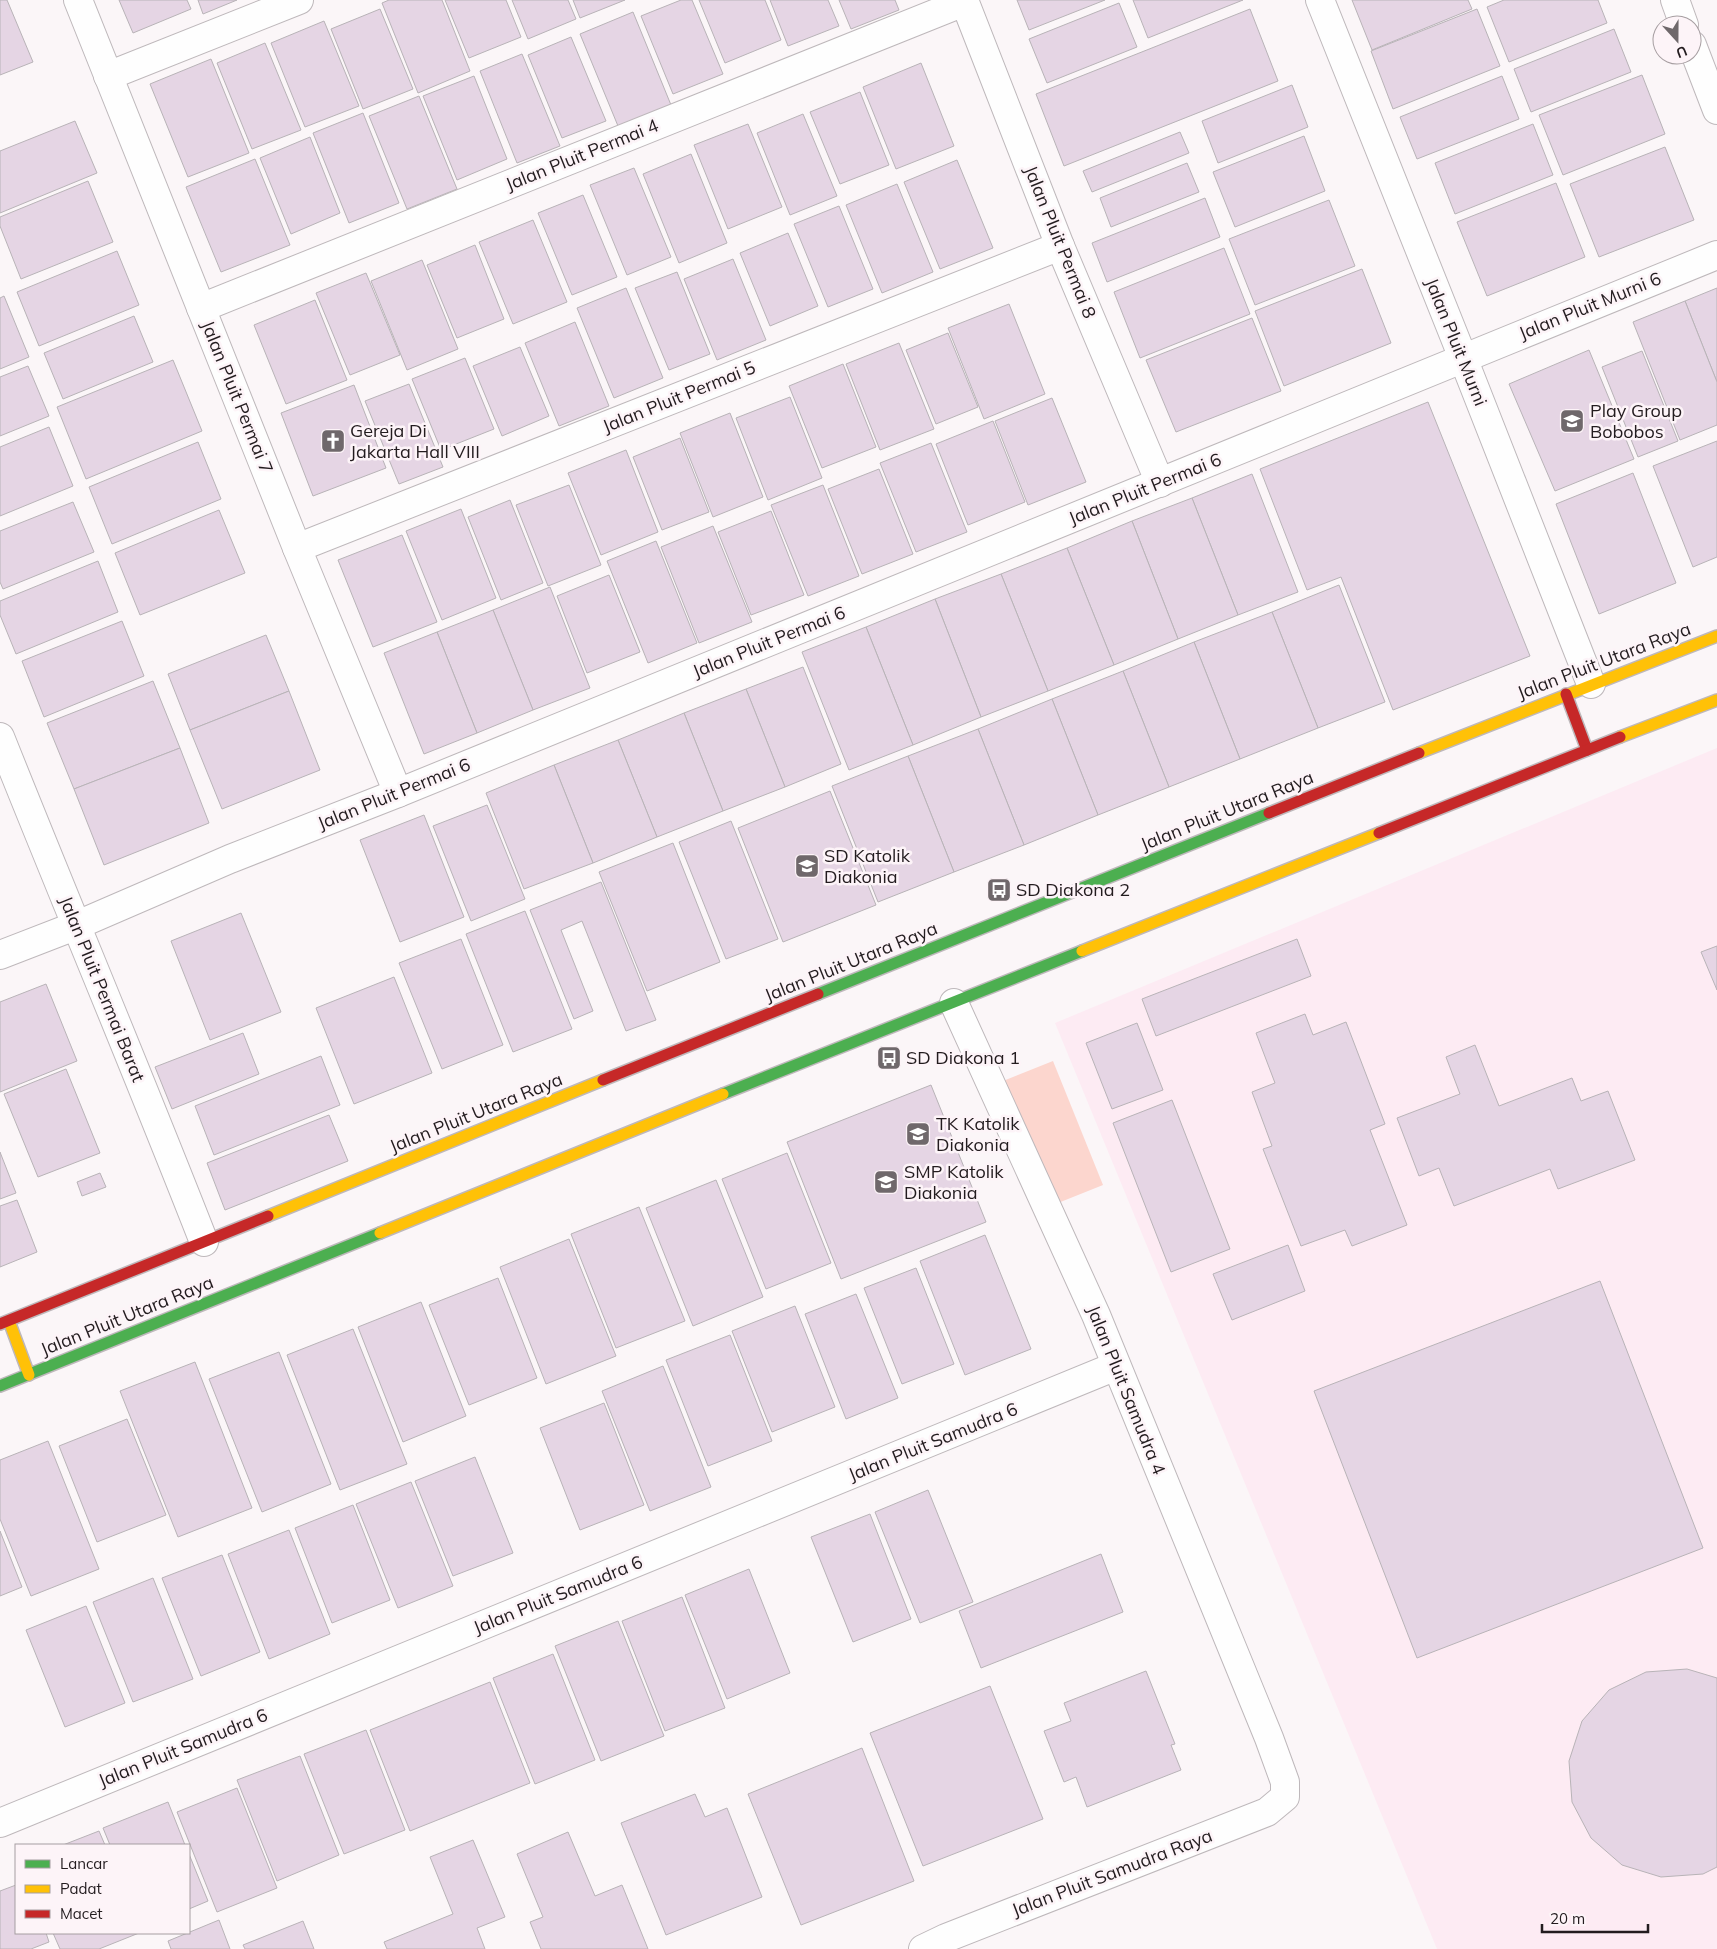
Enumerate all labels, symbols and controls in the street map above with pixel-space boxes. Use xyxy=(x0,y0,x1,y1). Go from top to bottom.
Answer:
north arrow xyxy=(1652,15,1702,65)
text: U xyxy=(1674,42,1690,62)
street label: Jalan Pluit Permai 4 xyxy=(502,113,662,196)
street label: Jalan Pluit Permai 8 xyxy=(1019,162,1102,322)
street label: Jalan Pluit Murni 6 xyxy=(1515,267,1664,345)
street label: Jalan Pluit Murni xyxy=(1420,274,1493,409)
street label: Jalan Pluit Permai 7 xyxy=(196,317,279,477)
street label: Jalan Pluit Permai 5 xyxy=(599,355,759,438)
place label: Play Group Bobobos xyxy=(1590,399,1682,443)
school or university icon: Play Group Bobobos xyxy=(1559,408,1585,434)
place label: Gereja Di Jakarta Hall VIII xyxy=(350,419,480,463)
church icon: Gereja Di Jakarta Hall VIII xyxy=(320,428,346,454)
street label: Jalan Pluit Permai 6 xyxy=(1065,447,1225,530)
street label: Jalan Pluit Permai 6 xyxy=(689,600,849,683)
street label: Jalan Pluit Utara Raya xyxy=(1514,617,1694,704)
street label: Jalan Pluit Permai 6 xyxy=(314,752,474,835)
street label: Jalan Pluit Utara Raya xyxy=(1137,765,1317,856)
place label: SD Katolik Diakonia xyxy=(824,844,911,888)
school or university icon: SD Katolik Diakonia xyxy=(794,853,820,879)
bus stop icon: SD Diakona 2 xyxy=(986,877,1012,903)
place label: SD Diakona 2 xyxy=(1016,878,1130,901)
street label: Jalan Pluit Permai Barat xyxy=(55,892,150,1085)
street label: Jalan Pluit Utara Raya xyxy=(761,916,941,1007)
bus stop icon: SD Diakona 1 xyxy=(876,1045,902,1071)
place label: SD Diakona 1 xyxy=(906,1046,1020,1069)
street label: Jalan Pluit Utara Raya xyxy=(386,1067,566,1158)
place label: TK Katolik Diakonia xyxy=(936,1112,1020,1156)
school or university icon: TK Katolik Diakonia xyxy=(905,1121,931,1147)
place label: SMP Katolik Diakonia xyxy=(904,1160,1004,1204)
school or university icon: SMP Katolik Diakonia xyxy=(873,1169,899,1195)
street label: Jalan Pluit Utara Raya xyxy=(37,1270,217,1361)
street label: Jalan Pluit Samudra 4 xyxy=(1082,1302,1171,1478)
street label: Jalan Pluit Samudra 6 xyxy=(845,1397,1021,1486)
street label: Jalan Pluit Samudra 6 xyxy=(470,1550,646,1639)
street label: Jalan Pluit Samudra 6 xyxy=(95,1703,271,1792)
street label: Jalan Pluit Samudra Raya xyxy=(1008,1824,1215,1921)
legend xyxy=(15,1844,190,1934)
text: Lancar xyxy=(60,1854,108,1873)
text: Padat xyxy=(60,1879,102,1898)
scale bar xyxy=(1542,1902,1648,1934)
text: Macet xyxy=(60,1904,103,1923)
text: 20 m xyxy=(1550,1909,1585,1928)

